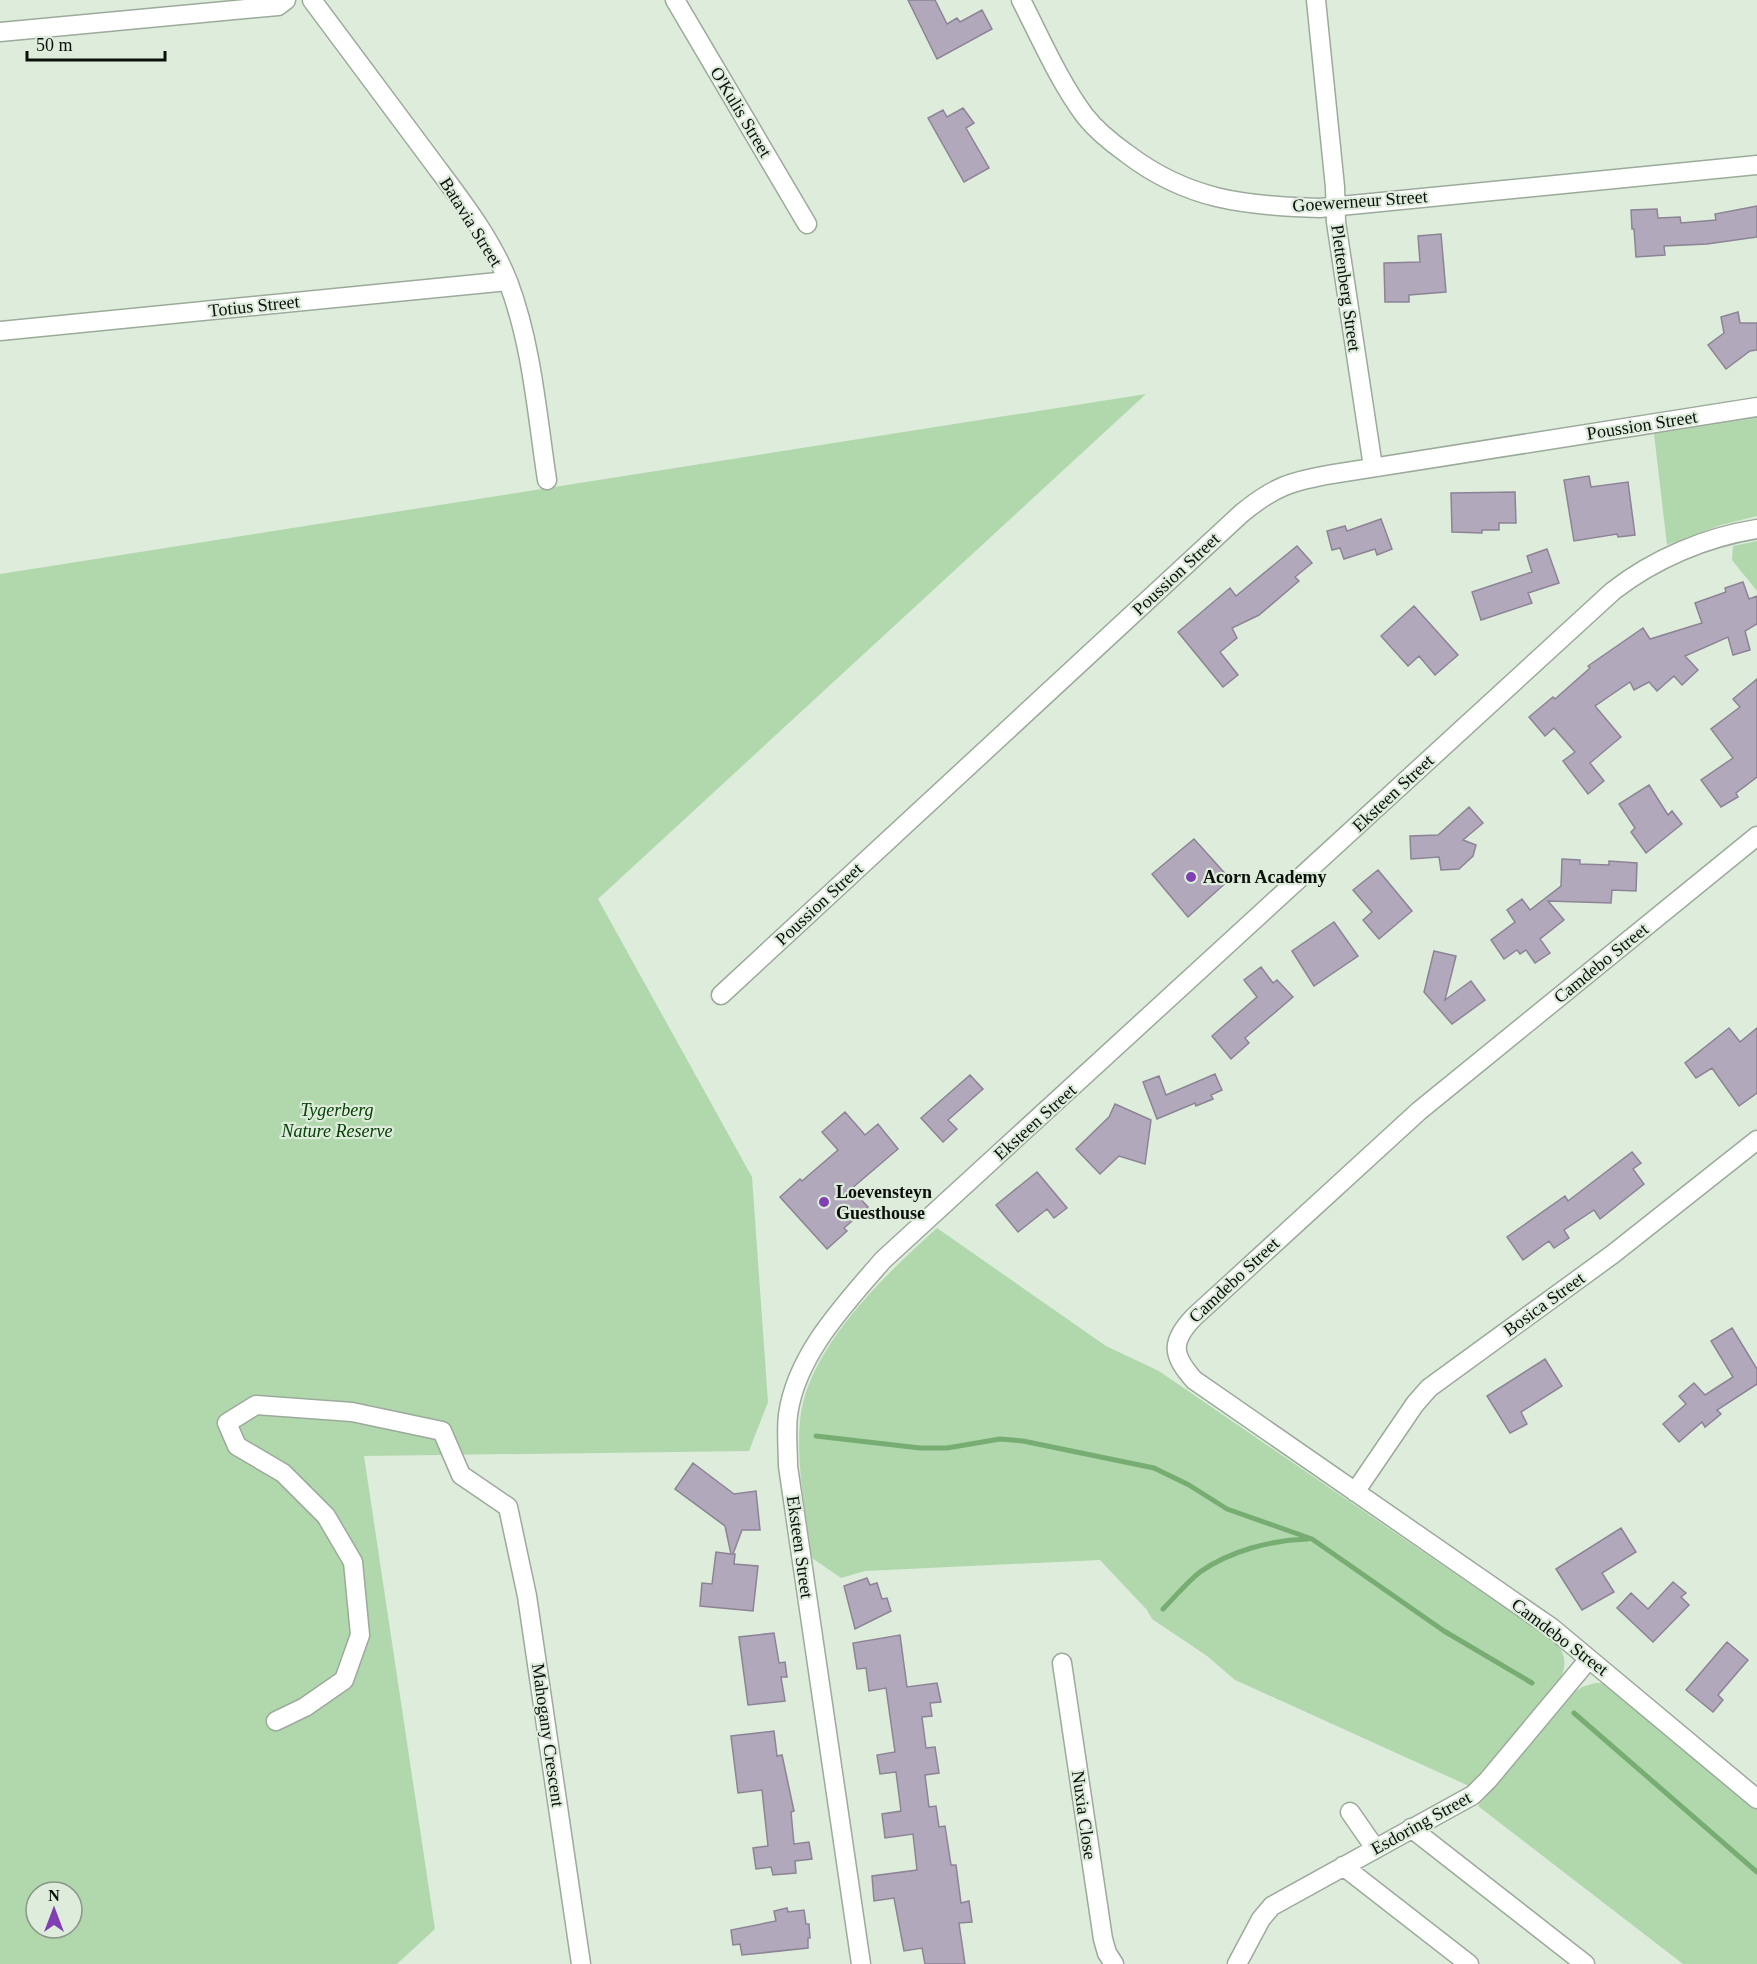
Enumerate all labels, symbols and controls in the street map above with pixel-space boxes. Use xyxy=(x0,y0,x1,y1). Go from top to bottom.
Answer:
scale bar xyxy=(27,24,165,62)
text: 50 m xyxy=(36,35,73,55)
street label: O'Kulis Street xyxy=(706,63,776,161)
street label: Batavia Street xyxy=(436,174,506,270)
street label: Goewerneur Street xyxy=(1292,186,1428,216)
street label: Plettenberg Street xyxy=(1327,223,1365,353)
street label: Totius Street xyxy=(208,291,300,321)
street label: Poussion Street xyxy=(1585,406,1699,444)
street label: Poussion Street xyxy=(1128,529,1224,619)
street label: Eksteen Street xyxy=(1348,750,1438,836)
street label: Poussion Street xyxy=(771,859,867,949)
place label: Acorn Academy xyxy=(1203,867,1326,887)
marker: Acorn Academy xyxy=(1184,870,1198,884)
street label: Camdebo Street xyxy=(1550,919,1652,1007)
street label: Eksteen Street xyxy=(990,1080,1080,1164)
park label: Tygerberg Nature Reserve xyxy=(281,1100,392,1141)
place label: Loevensteyn Guesthouse xyxy=(836,1182,932,1223)
marker: Loevensteyn Guesthouse xyxy=(817,1195,831,1209)
street label: Camdebo Street xyxy=(1185,1233,1283,1327)
street label: Bosica Street xyxy=(1499,1268,1589,1340)
street label: Eksteen Street xyxy=(783,1494,817,1600)
street label: Camdebo Street xyxy=(1508,1594,1612,1680)
street label: Mahogany Crescent xyxy=(528,1662,568,1808)
street label: Nuxia Close xyxy=(1068,1769,1100,1861)
street label: Esdoring Street xyxy=(1367,1787,1475,1859)
north arrow xyxy=(24,1880,84,1940)
text: N xyxy=(48,1887,60,1904)

